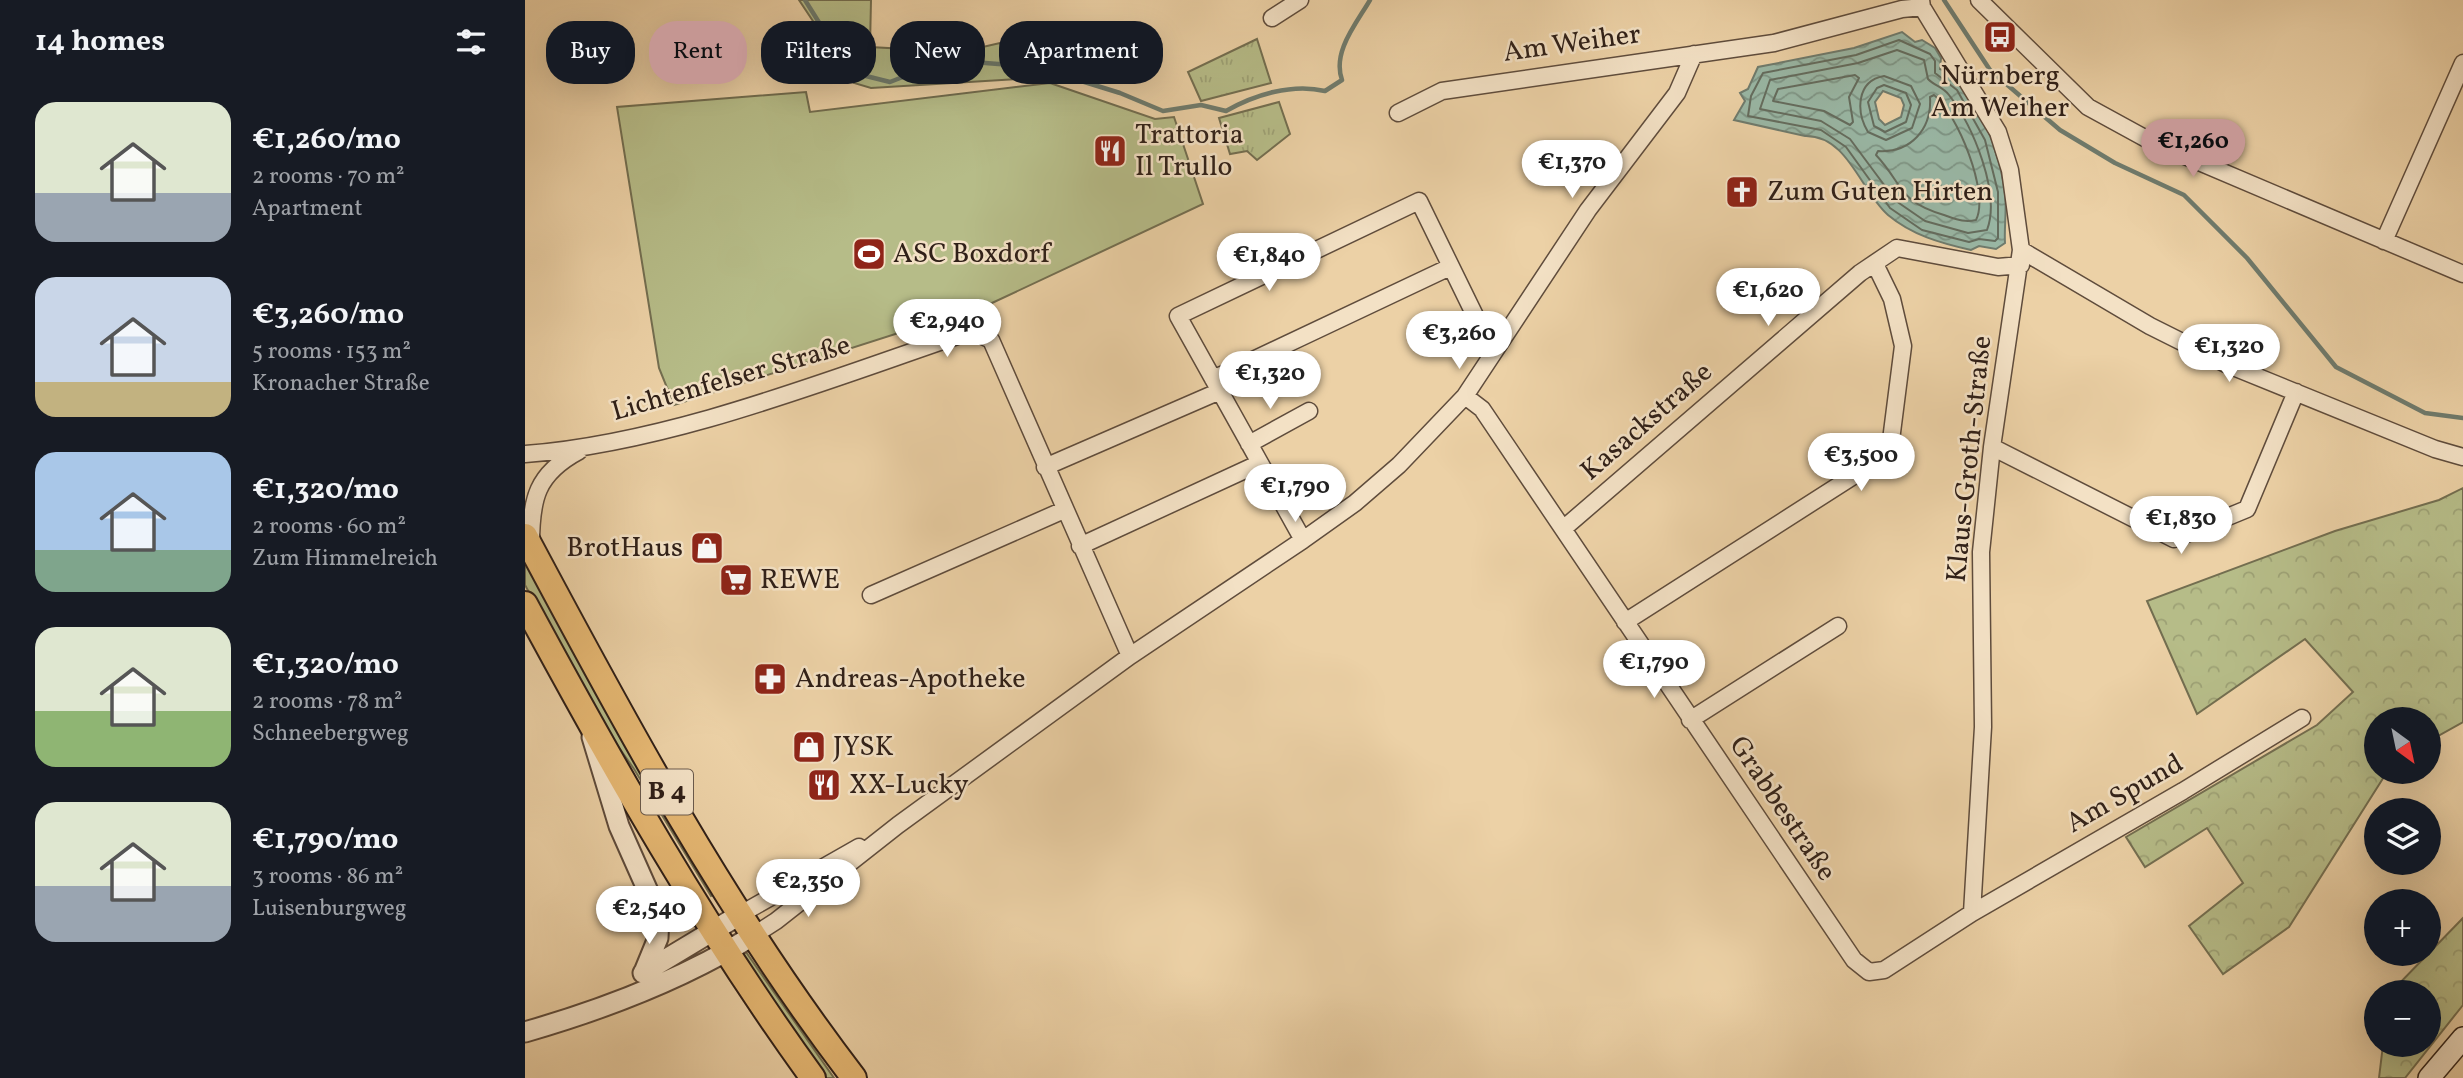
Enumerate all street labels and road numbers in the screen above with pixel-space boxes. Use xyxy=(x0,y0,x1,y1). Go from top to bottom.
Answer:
street label: Am Weiher xyxy=(1501,15,1644,73)
street label: Lichtenfelser Straße xyxy=(607,326,855,432)
street label: Klaus-Groth-Straße xyxy=(1938,334,2002,584)
street label: Kasackstraße xyxy=(1573,354,1721,490)
street label: Grabbestraße xyxy=(1719,729,1845,889)
street label: Am Spund xyxy=(2059,745,2191,843)
road number: B 4 xyxy=(641,770,693,814)

